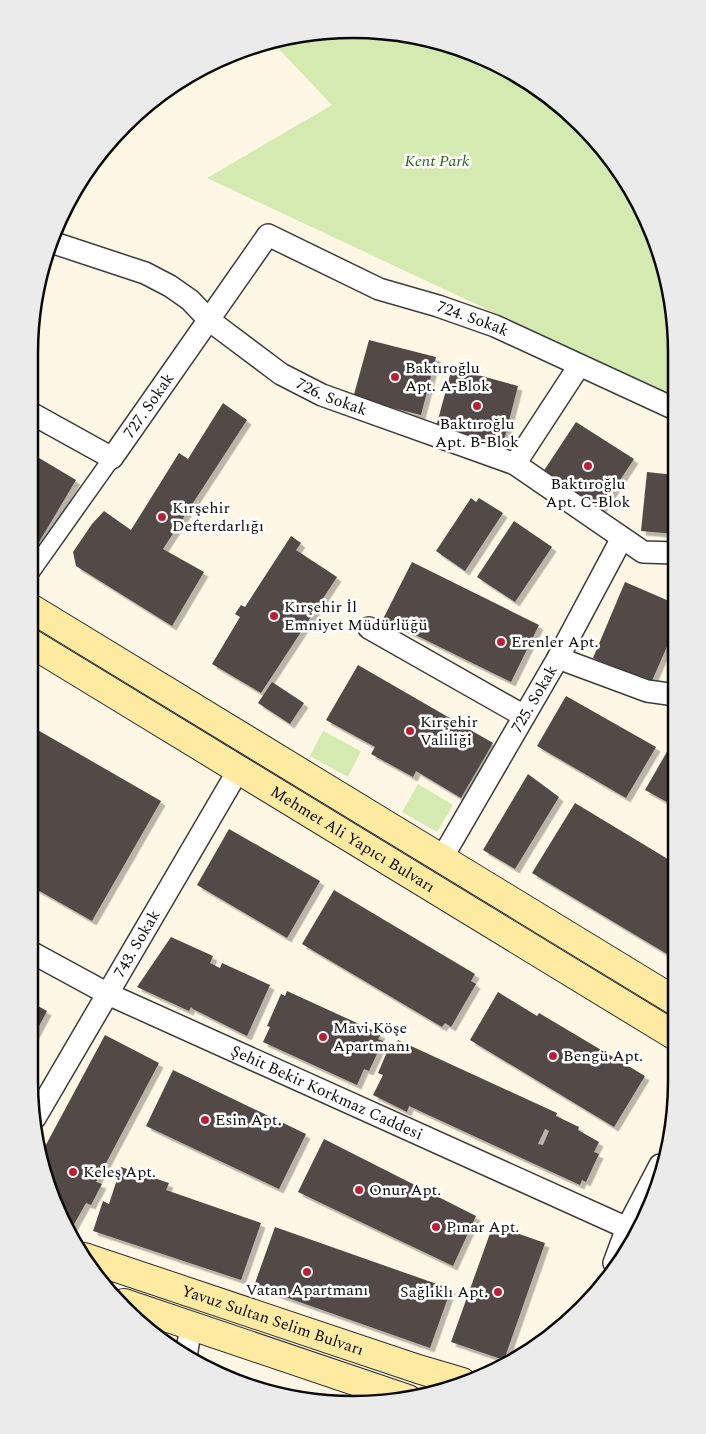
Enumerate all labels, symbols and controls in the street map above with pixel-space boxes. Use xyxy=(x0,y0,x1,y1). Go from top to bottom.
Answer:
park label: Kent Park xyxy=(405,149,470,173)
street label: 724. Sokak xyxy=(434,295,513,343)
place label: Baktıroğlu Apt. A-Blok xyxy=(405,356,490,398)
street label: 727. Sokak xyxy=(117,368,180,443)
marker: Baktıroğlu Apt. A-Blok xyxy=(389,371,401,383)
street label: 726. Sokak xyxy=(292,372,371,422)
marker: Baktıroğlu Apt. B-Blok xyxy=(471,400,483,412)
place label: Baktıroğlu Apt. B-Blok xyxy=(435,412,519,454)
marker: Baktıroğlu Apt. C-Blok xyxy=(582,460,594,472)
place label: Baktıroğlu Apt. C-Blok xyxy=(546,472,631,514)
place label: Kırşehir Defterdarlığı xyxy=(172,496,264,538)
marker: Kırşehir Defterdarlığı xyxy=(156,511,168,523)
place label: Kırşehir İl Emniyet Müdürlüğü xyxy=(284,595,428,637)
marker: Kırşehir İl Emniyet Müdürlüğü xyxy=(268,610,280,622)
place label: Erenler Apt. xyxy=(511,630,598,654)
marker: Erenler Apt. xyxy=(495,636,507,648)
street label: 725. Sokak xyxy=(505,660,564,737)
place label: Kırşehir Valiliği xyxy=(420,710,478,752)
marker: Kırşehir Valiliği xyxy=(404,725,416,737)
street label: Mehmet Ali Yapıcı Bulvarı xyxy=(266,780,440,899)
street label: 743. Sokak xyxy=(108,905,166,982)
place label: Mavi Köşe Apartmanı xyxy=(333,1016,410,1058)
marker: Mavi Köşe Apartmanı xyxy=(317,1031,329,1043)
street label: Şehit Bekir Korkmaz Caddesi xyxy=(227,1039,427,1146)
place label: Bengü Apt. xyxy=(563,1044,643,1068)
marker: Bengü Apt. xyxy=(547,1050,559,1062)
place label: Esin Apt. xyxy=(215,1108,281,1132)
marker: Esin Apt. xyxy=(199,1114,211,1126)
place label: Keleş Apt. xyxy=(83,1160,156,1184)
marker: Keleş Apt. xyxy=(67,1166,79,1178)
place label: Onur Apt. xyxy=(369,1178,441,1202)
marker: Onur Apt. xyxy=(353,1184,365,1196)
place label: Pınar Apt. xyxy=(446,1215,519,1239)
marker: Pınar Apt. xyxy=(430,1221,442,1233)
marker: Vatan Apartmanı xyxy=(301,1266,313,1278)
place label: Vatan Apartmanı xyxy=(246,1278,368,1302)
street label: Yavuz Sultan Selim Bulvarı xyxy=(178,1279,367,1362)
place label: Sağlıklı Apt. xyxy=(400,1280,488,1304)
marker: Sağlıklı Apt. xyxy=(492,1286,504,1298)

